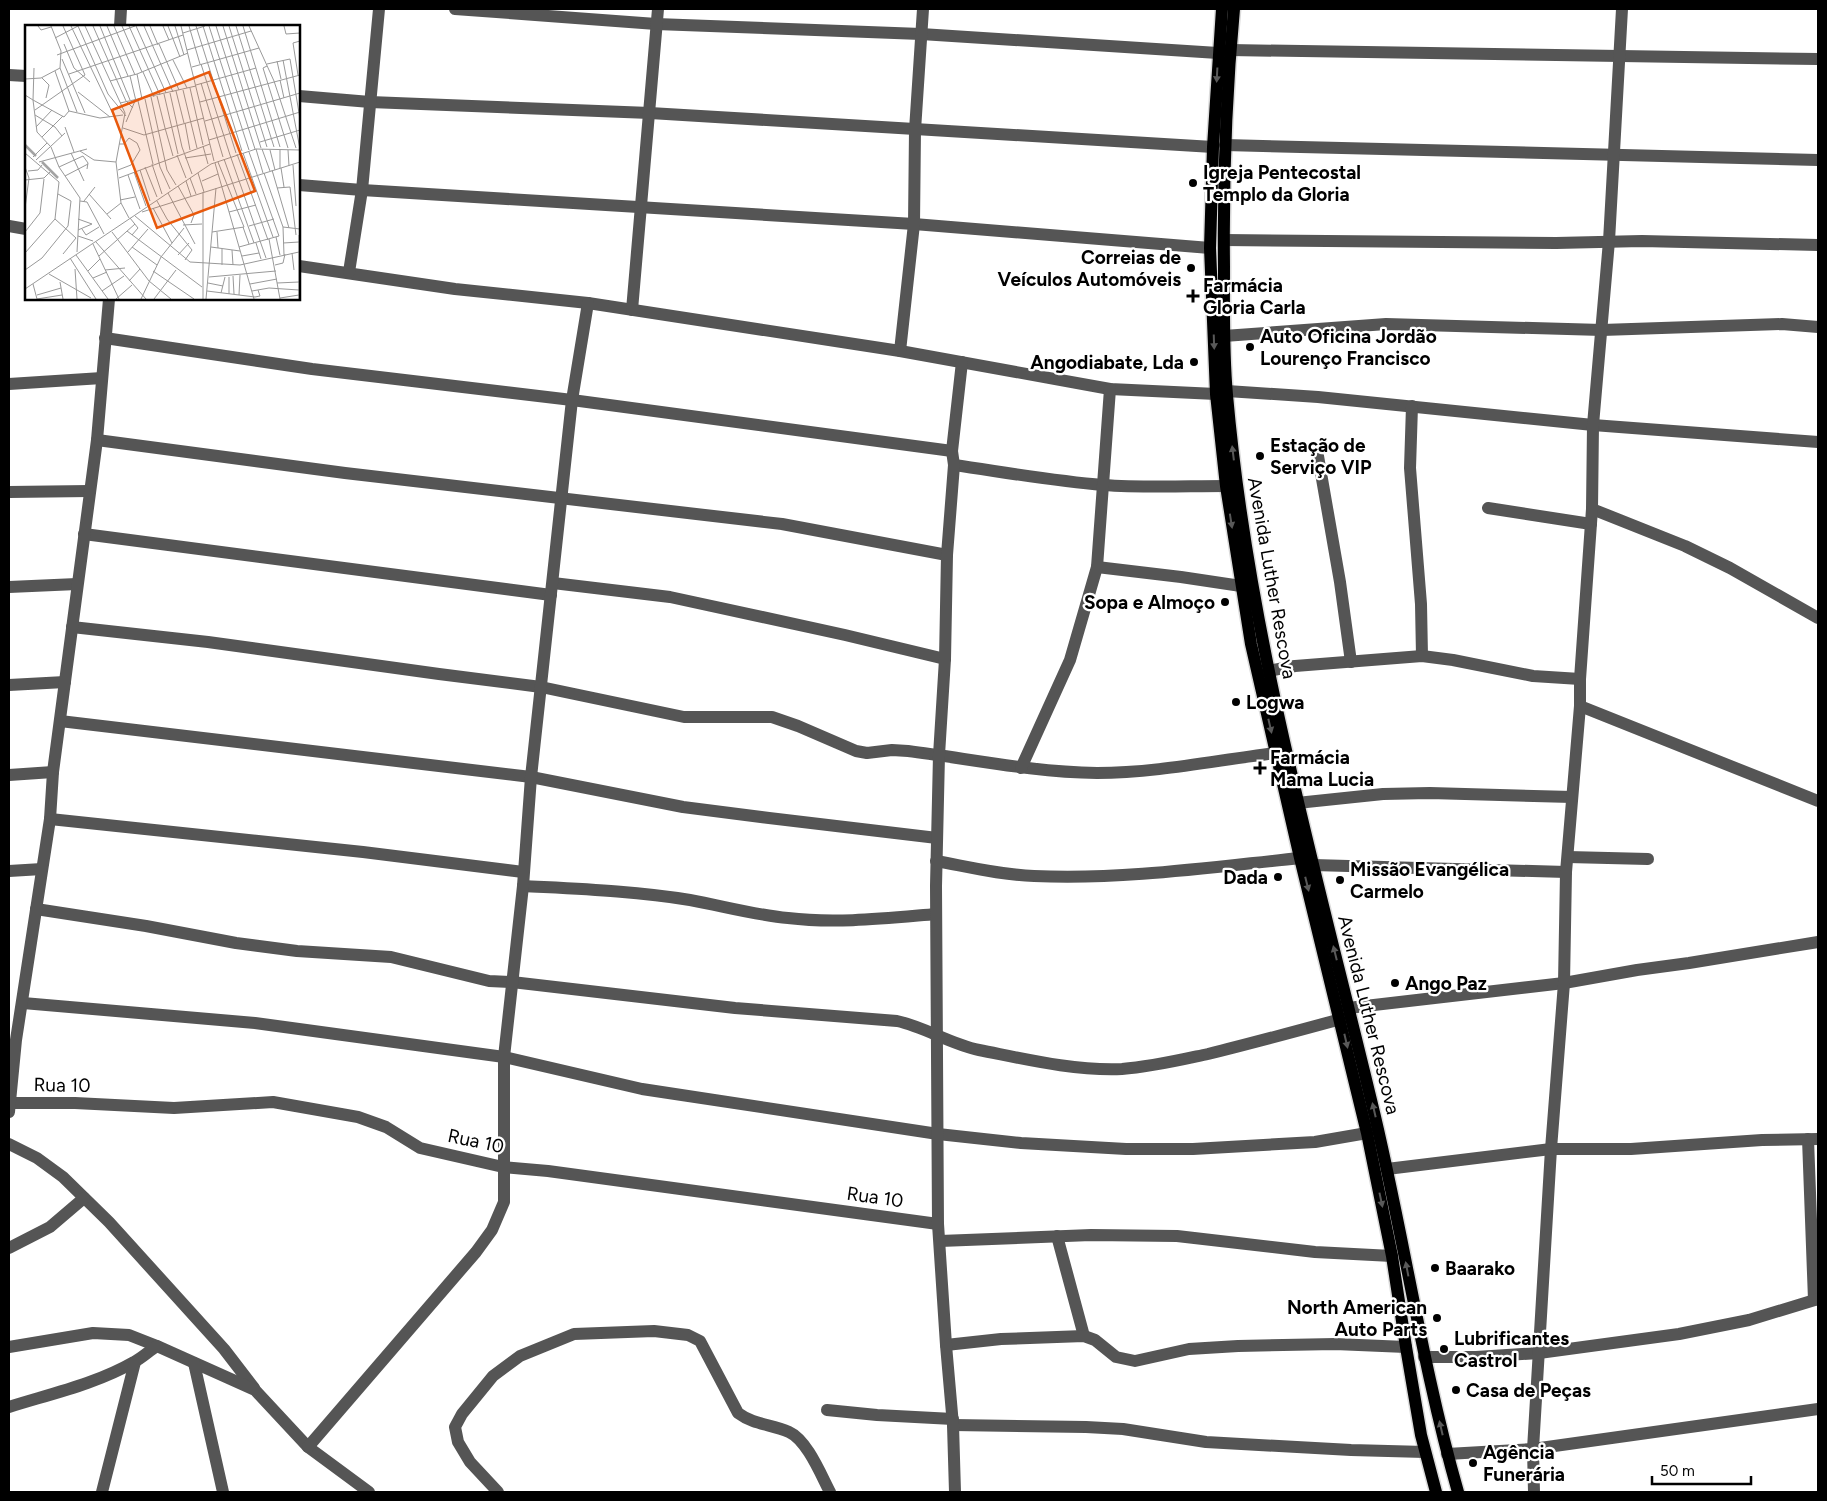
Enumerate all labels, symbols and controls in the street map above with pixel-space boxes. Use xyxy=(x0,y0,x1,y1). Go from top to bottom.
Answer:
inset map xyxy=(25,25,300,300)
one-way arrow xyxy=(1212,67,1220,83)
place label: Igreja Pentecostal Templo da Gloria xyxy=(1203,161,1361,206)
marker: Igreja Pentecostal Templo da Gloria xyxy=(1187,177,1199,189)
place label: Correias de Veículos Automóveis xyxy=(998,246,1181,291)
marker: Correias de Veículos Automóveis xyxy=(1185,262,1197,274)
place label: Farmácia Gloria Carla xyxy=(1203,274,1306,319)
marker: Farmácia Gloria Carla xyxy=(1187,290,1199,302)
place label: Auto Oficina Jordão Lourenço Francisco xyxy=(1260,325,1437,370)
one-way arrow xyxy=(1210,334,1218,350)
marker: Auto Oficina Jordão Lourenço Francisco xyxy=(1244,341,1256,353)
place label: Angodiabate, Lda xyxy=(1030,351,1184,374)
marker: Angodiabate, Lda xyxy=(1188,356,1200,368)
place label: Estação de Serviço VIP xyxy=(1270,434,1372,479)
one-way arrow xyxy=(1229,445,1237,461)
marker: Estação de Serviço VIP xyxy=(1254,450,1266,462)
street label: Avenida Luther Rescova xyxy=(1243,475,1301,681)
one-way arrow xyxy=(1228,513,1236,529)
place label: Sopa e Almoço xyxy=(1084,591,1215,614)
marker: Sopa e Almoço xyxy=(1219,596,1231,608)
place label: Logwa xyxy=(1246,691,1304,714)
marker: Logwa xyxy=(1230,696,1242,708)
one-way arrow xyxy=(1266,718,1274,734)
place label: Farmácia Mama Lucia xyxy=(1270,746,1374,791)
marker: Farmácia Mama Lucia xyxy=(1254,762,1266,774)
place label: Missão Evangélica Carmelo xyxy=(1350,858,1509,903)
place label: Dada xyxy=(1223,866,1268,889)
marker: Dada xyxy=(1272,871,1284,883)
marker: Missão Evangélica Carmelo xyxy=(1334,874,1346,886)
one-way arrow xyxy=(1303,876,1311,891)
street label: Avenida Luther Rescova xyxy=(1333,913,1405,1117)
one-way arrow xyxy=(1330,945,1338,960)
place label: Ango Paz xyxy=(1405,972,1487,995)
marker: Ango Paz xyxy=(1389,977,1401,989)
one-way arrow xyxy=(1342,1034,1350,1049)
street label: Rua 10 xyxy=(33,1073,91,1097)
one-way arrow xyxy=(1370,1103,1378,1118)
street label: Rua 10 xyxy=(446,1124,506,1158)
street label: Rua 10 xyxy=(845,1182,905,1212)
one-way arrow xyxy=(1377,1193,1385,1208)
place label: Baarako xyxy=(1445,1257,1515,1280)
one-way arrow xyxy=(1403,1262,1411,1277)
marker: Baarako xyxy=(1429,1262,1441,1274)
place label: North American Auto Parts xyxy=(1287,1296,1427,1341)
marker: North American Auto Parts xyxy=(1431,1312,1443,1324)
place label: Lubrificantes Castrol xyxy=(1454,1327,1569,1372)
marker: Lubrificantes Castrol xyxy=(1438,1343,1450,1355)
place label: Casa de Peças xyxy=(1466,1379,1591,1402)
marker: Casa de Peças xyxy=(1450,1384,1462,1396)
one-way arrow xyxy=(1437,1421,1445,1436)
place label: Agência Funerária xyxy=(1483,1441,1565,1486)
scale bar xyxy=(1652,1454,1751,1486)
marker: Agência Funerária xyxy=(1467,1457,1479,1469)
text: 50 m xyxy=(1660,1462,1695,1480)

